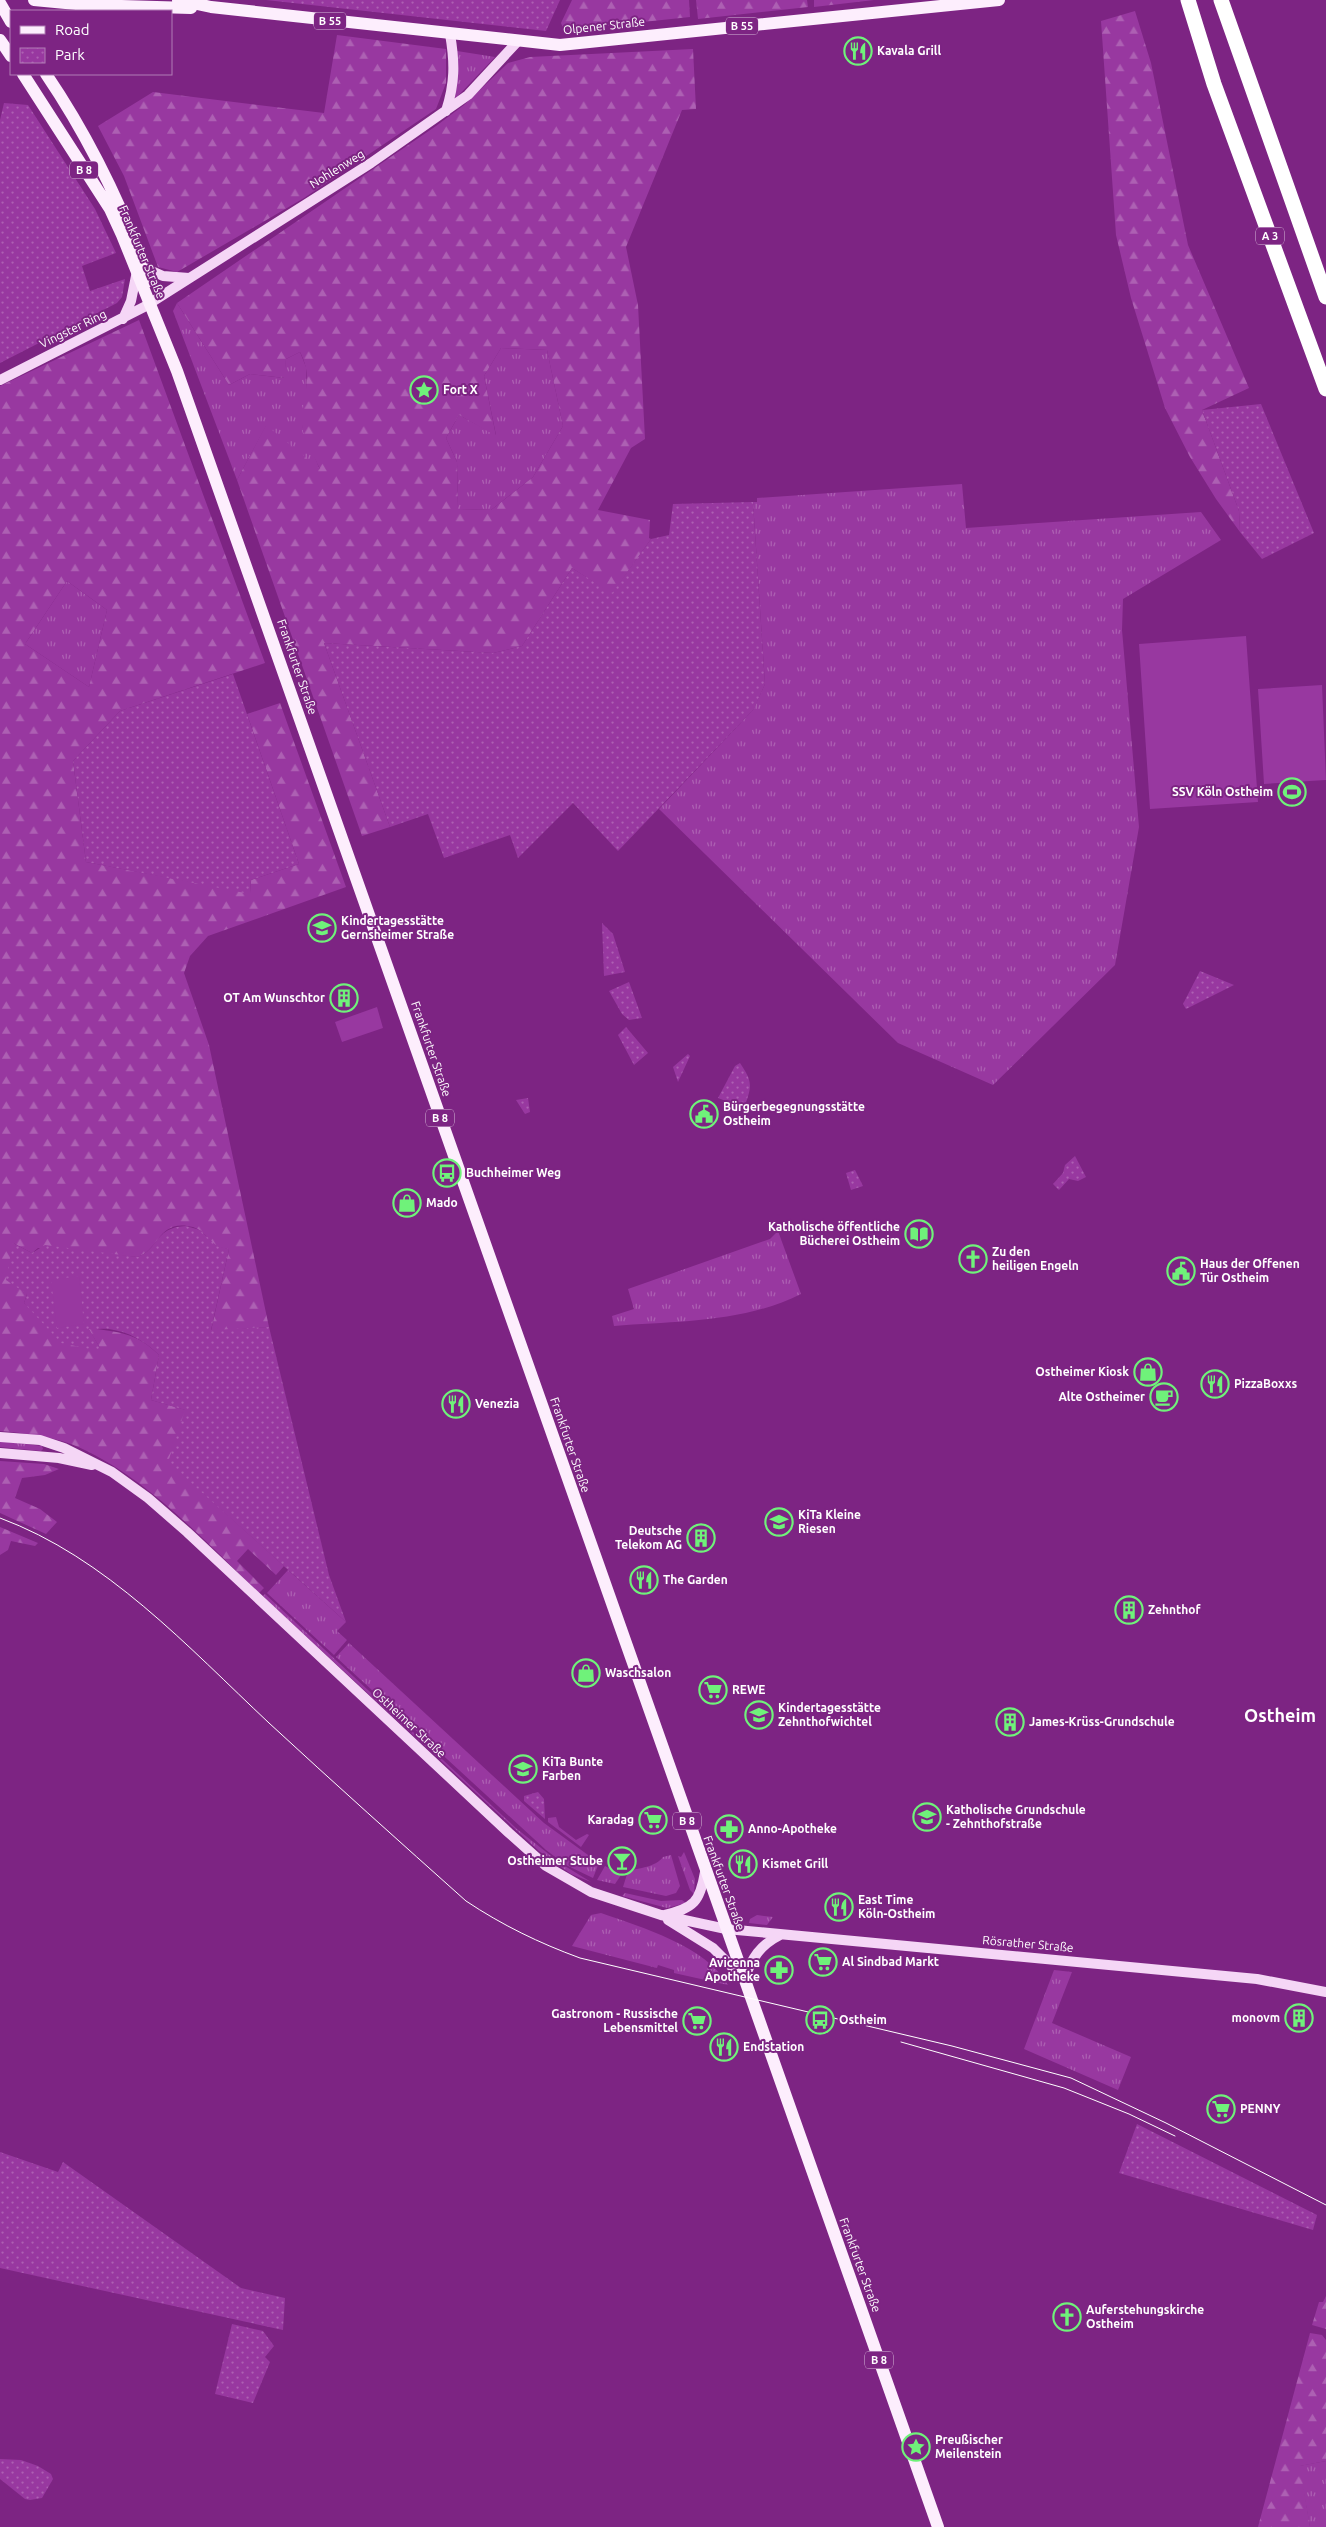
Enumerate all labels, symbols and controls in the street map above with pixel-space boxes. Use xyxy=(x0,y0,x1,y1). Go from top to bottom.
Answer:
legend xyxy=(10,10,172,75)
road number: B 55 xyxy=(314,12,346,30)
street label: Olpener Straße xyxy=(562,15,646,36)
road number: B 55 xyxy=(726,18,758,34)
text: Road xyxy=(55,21,90,38)
restaurant icon: Kavala Grill xyxy=(843,36,873,66)
place label: Kavala Grill xyxy=(877,44,941,57)
text: Park xyxy=(55,46,85,63)
street label: Nohlenweg xyxy=(307,147,366,190)
road number: B 8 xyxy=(70,162,98,178)
street label: Frankfurter Straße xyxy=(117,203,168,300)
road number: A 3 xyxy=(1256,228,1284,245)
street label: Vingster Ring xyxy=(37,307,108,350)
place icon: Fort X xyxy=(409,375,439,405)
place label: Fort X xyxy=(443,383,478,396)
street label: Frankfurter Straße xyxy=(275,617,320,716)
sports icon: SSV Köln Ostheim xyxy=(1277,777,1307,807)
place label: SSV Köln Ostheim xyxy=(1172,785,1273,798)
school or university icon: Kindertagesstätte Gernsheimer Straße xyxy=(307,913,337,943)
place label: Kindertagesstätte Gernsheimer Straße xyxy=(341,914,454,941)
building icon: OT Am Wunschtor xyxy=(329,983,359,1013)
place label: OT Am Wunschtor xyxy=(223,991,325,1004)
street label: Frankfurter Straße xyxy=(409,999,454,1098)
public building icon: Bürgerbegegnungsstätte Ostheim xyxy=(689,1099,719,1129)
place label: Bürgerbegegnungsstätte Ostheim xyxy=(723,1100,865,1127)
road number: B 8 xyxy=(426,1110,454,1126)
bus stop icon: Buchheimer Weg xyxy=(432,1158,462,1188)
place label: Buchheimer Weg xyxy=(466,1166,561,1179)
shop icon: Mado xyxy=(392,1188,422,1218)
place label: Mado xyxy=(426,1196,458,1209)
library icon: Katholische öffentliche Bücherei Ostheim xyxy=(904,1219,934,1249)
place label: Katholische öffentliche Bücherei Ostheim xyxy=(768,1220,900,1247)
church icon: Zu den heiligen Engeln xyxy=(958,1244,988,1274)
place label: Zu den heiligen Engeln xyxy=(992,1245,1079,1272)
public building icon: Haus der Offenen Tür Ostheim xyxy=(1166,1256,1196,1286)
place label: Haus der Offenen Tür Ostheim xyxy=(1200,1257,1300,1284)
shop icon: Ostheimer Kiosk xyxy=(1133,1357,1163,1387)
place label: Ostheimer Kiosk xyxy=(1035,1365,1129,1378)
restaurant icon: PizzaBoxxs xyxy=(1200,1369,1230,1399)
place label: PizzaBoxxs xyxy=(1234,1377,1297,1390)
cafe icon: Alte Ostheimer xyxy=(1149,1382,1179,1412)
restaurant icon: Venezia xyxy=(441,1389,471,1419)
place label: Alte Ostheimer xyxy=(1058,1390,1145,1403)
street label: Frankfurter Straße xyxy=(548,1395,593,1494)
place label: Venezia xyxy=(475,1397,519,1410)
school or university icon: KiTa Kleine Riesen xyxy=(764,1507,794,1537)
place label: KiTa Kleine Riesen xyxy=(798,1508,861,1535)
building icon: Deutsche Telekom AG xyxy=(686,1523,716,1553)
place label: Deutsche Telekom AG xyxy=(615,1524,682,1551)
restaurant icon: The Garden xyxy=(629,1565,659,1595)
place label: The Garden xyxy=(663,1573,728,1586)
building icon: Zehnthof xyxy=(1114,1595,1144,1625)
place label: Zehnthof xyxy=(1148,1603,1201,1616)
shop icon: Waschsalon xyxy=(571,1658,601,1688)
place label: Waschsalon xyxy=(605,1666,671,1679)
supermarket icon: REWE xyxy=(698,1675,728,1705)
place label: REWE xyxy=(732,1683,765,1696)
street label: Ostheimer Straße xyxy=(370,1685,449,1760)
school or university icon: Kindertagesstätte Zehnthofwichtel xyxy=(744,1700,774,1730)
place label: Kindertagesstätte Zehnthofwichtel xyxy=(778,1701,881,1728)
district label: Ostheim xyxy=(1244,1705,1316,1725)
building icon: James-Krüss-Grundschule xyxy=(995,1707,1025,1737)
place label: James-Krüss-Grundschule xyxy=(1029,1715,1175,1728)
school or university icon: KiTa Bunte Farben xyxy=(508,1754,538,1784)
place label: KiTa Bunte Farben xyxy=(542,1755,603,1782)
school or university icon: Katholische Grundschule - Zehnthofstraße xyxy=(912,1802,942,1832)
place label: Katholische Grundschule - Zehnthofstraße xyxy=(946,1803,1086,1830)
supermarket icon: Karadag xyxy=(638,1805,668,1835)
road number: B 8 xyxy=(673,1812,701,1830)
place label: Karadag xyxy=(587,1813,634,1826)
pharmacy icon: Anno-Apotheke xyxy=(714,1814,744,1844)
place label: Anno-Apotheke xyxy=(748,1822,837,1835)
street label: Frankfurter Straße xyxy=(701,1834,748,1932)
bar icon: Ostheimer Stube xyxy=(607,1846,637,1876)
restaurant icon: Kismet Grill xyxy=(728,1849,758,1879)
place label: Ostheimer Stube xyxy=(507,1854,603,1867)
place label: Kismet Grill xyxy=(762,1857,829,1870)
restaurant icon: East Time Köln-Ostheim xyxy=(824,1892,854,1922)
place label: East Time Köln-Ostheim xyxy=(858,1893,935,1920)
street label: Rösrather Straße xyxy=(982,1933,1074,1954)
supermarket icon: Al Sindbad Markt xyxy=(808,1947,838,1977)
pharmacy icon: Avicenna Apotheke xyxy=(764,1955,794,1985)
place label: Al Sindbad Markt xyxy=(842,1955,939,1968)
place label: Avicenna Apotheke xyxy=(705,1956,760,1983)
building icon: monovm xyxy=(1284,2003,1314,2033)
bus stop icon: Ostheim xyxy=(805,2005,835,2035)
supermarket icon: Gastronom - Russische Lebensmittel xyxy=(682,2006,712,2036)
place label: Gastronom - Russische Lebensmittel xyxy=(551,2007,678,2034)
place label: monovm xyxy=(1232,2011,1280,2024)
place label: Ostheim xyxy=(839,2013,887,2026)
restaurant icon: Endstation xyxy=(709,2032,739,2062)
place label: Endstation xyxy=(743,2040,804,2053)
supermarket icon: PENNY xyxy=(1206,2094,1236,2124)
place label: PENNY xyxy=(1240,2102,1281,2115)
street label: Frankfurter Straße xyxy=(837,2216,884,2314)
church icon: Auferstehungskirche Ostheim xyxy=(1052,2302,1082,2332)
place label: Auferstehungskirche Ostheim xyxy=(1086,2303,1204,2330)
road number: B 8 xyxy=(865,2352,893,2368)
place icon: Preußischer Meilenstein xyxy=(901,2432,931,2462)
place label: Preußischer Meilenstein xyxy=(935,2433,1003,2460)

